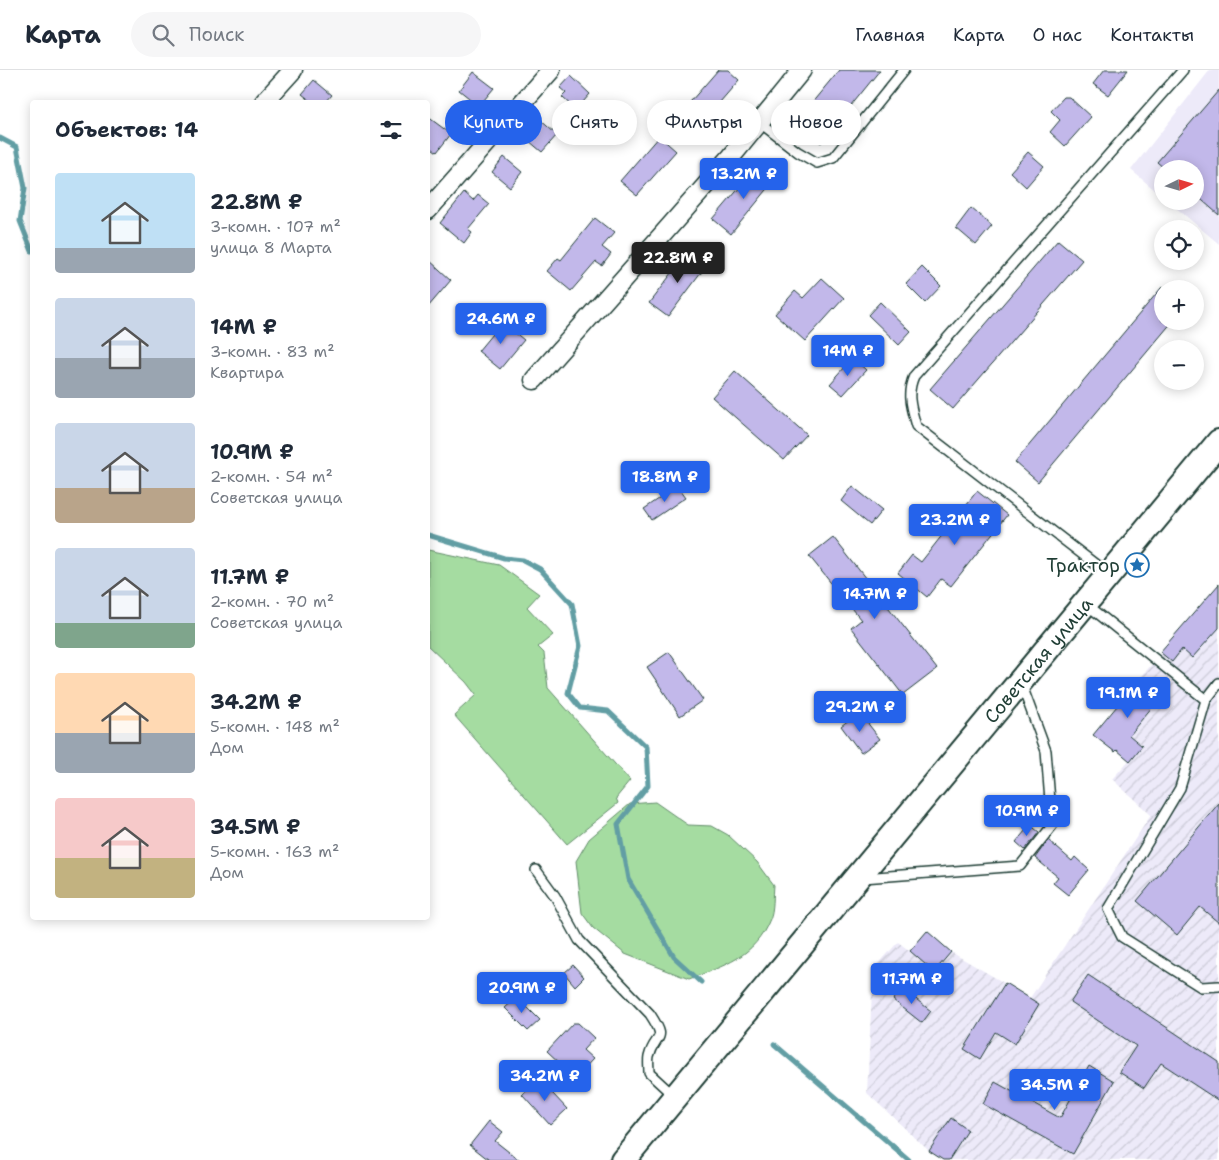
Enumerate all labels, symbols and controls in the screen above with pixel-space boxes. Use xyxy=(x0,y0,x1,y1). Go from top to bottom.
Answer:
search box xyxy=(131,12,481,57)
text: Карта xyxy=(25,19,101,51)
icon: search xyxy=(149,21,177,49)
text: Поиск xyxy=(189,22,244,47)
text: Главная xyxy=(855,23,925,47)
text: Карта xyxy=(953,23,1005,47)
text: О нас xyxy=(1033,23,1082,47)
text: Контакты xyxy=(1110,23,1194,47)
chip: Купить xyxy=(445,100,542,145)
chip: Снять xyxy=(552,100,637,145)
chip: Фильтры xyxy=(647,100,761,145)
chip: Новое xyxy=(771,100,861,145)
text: Объектов: 14 xyxy=(55,116,198,144)
icon: filters xyxy=(377,116,405,144)
pin: 13.2M ₽ xyxy=(698,158,790,200)
north arrow xyxy=(1154,160,1204,210)
map controls xyxy=(1154,160,1204,390)
text: 13.2M ₽ xyxy=(711,163,777,184)
text: 22.8M ₽ xyxy=(210,188,303,216)
icon: home xyxy=(95,193,155,253)
text: 3-комн. · 107 m² xyxy=(210,216,341,237)
button: locate xyxy=(1154,220,1204,270)
text: улица 8 Марта xyxy=(210,237,332,258)
pin: 22.8M ₽ xyxy=(632,242,724,284)
text: 22.8M ₽ xyxy=(643,247,713,268)
button: + xyxy=(1154,280,1204,330)
pin: 24.6M ₽ xyxy=(455,302,547,345)
text: 24.6M ₽ xyxy=(466,308,536,329)
text: 14M ₽ xyxy=(210,313,277,341)
icon: home xyxy=(95,318,155,378)
pin: 14M ₽ xyxy=(813,334,883,377)
text: 14M ₽ xyxy=(822,340,874,361)
button: − xyxy=(1154,340,1204,390)
text: 3-комн. · 83 m² xyxy=(210,341,335,362)
text: Квартира xyxy=(210,362,284,383)
text: 10.9M ₽ xyxy=(210,438,294,466)
icon: home xyxy=(95,443,155,503)
pin: 18.8M ₽ xyxy=(619,460,711,503)
text: 2-комн. · 54 m² xyxy=(210,466,333,487)
text: 18.8M ₽ xyxy=(632,466,698,487)
text: Советская улица xyxy=(210,487,342,508)
pin: 23.2M ₽ xyxy=(909,504,1001,546)
text: 23.2M ₽ xyxy=(920,509,990,530)
place icon: Трактор xyxy=(1124,552,1150,578)
place label: Трактор xyxy=(1046,553,1120,578)
text: 11.7M ₽ xyxy=(210,563,289,591)
icon: home xyxy=(95,568,155,628)
pin: 14.7M ₽ xyxy=(829,578,921,620)
text: 14.7M ₽ xyxy=(843,583,907,604)
text: 2-комн. · 70 m² xyxy=(210,591,334,612)
street label: Советская улица xyxy=(978,591,1098,728)
text: Советская улица xyxy=(210,612,342,633)
pin: 19.1M ₽ xyxy=(1082,676,1174,719)
text: 19.1M ₽ xyxy=(1097,682,1159,703)
text: 34.2M ₽ xyxy=(210,688,302,716)
pin: 29.2M ₽ xyxy=(814,690,906,733)
icon: home xyxy=(95,693,155,753)
text: 29.2M ₽ xyxy=(825,696,895,717)
text: 5-комн. · 148 m² xyxy=(210,716,340,737)
text: Дом xyxy=(210,737,244,758)
pin: 10.9M ₽ xyxy=(981,794,1073,837)
text: 10.9M ₽ xyxy=(995,800,1059,821)
text: 34.5M ₽ xyxy=(210,813,301,841)
icon: home xyxy=(95,818,155,878)
text: 5-комн. · 163 m² xyxy=(210,841,339,862)
text: Дом xyxy=(210,862,244,883)
pin: 11.7M ₽ xyxy=(866,962,958,1005)
text: 11.7M ₽ xyxy=(882,968,942,989)
pin: 20.9M ₽ xyxy=(476,972,568,1014)
text: 20.9M ₽ xyxy=(488,977,556,998)
pin: 34.2M ₽ xyxy=(499,1060,591,1102)
text: 34.2M ₽ xyxy=(510,1065,580,1086)
pin: 34.5M ₽ xyxy=(1009,1068,1101,1111)
text: 34.5M ₽ xyxy=(1020,1074,1090,1095)

